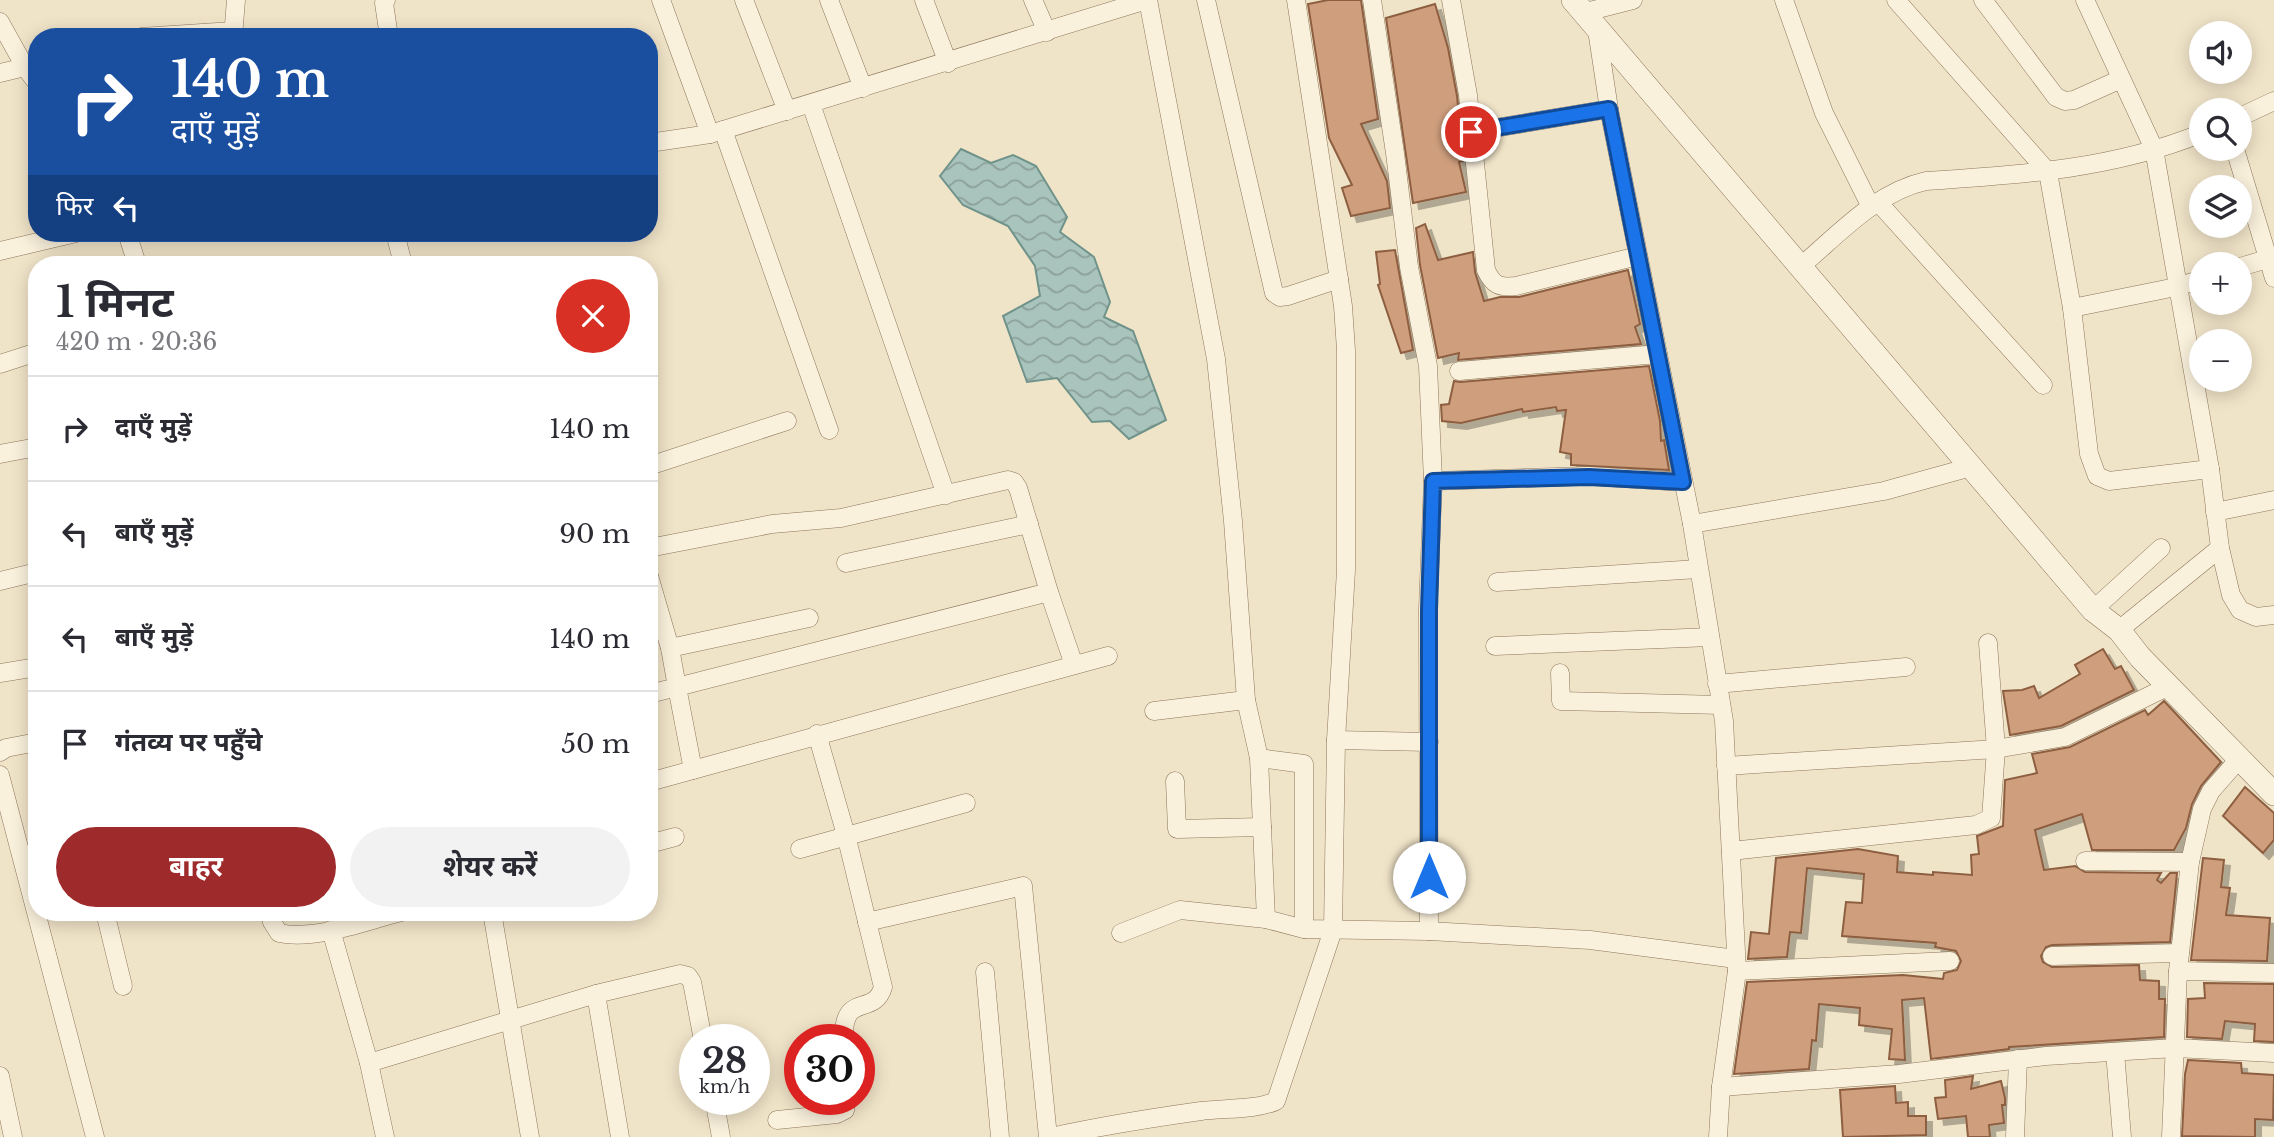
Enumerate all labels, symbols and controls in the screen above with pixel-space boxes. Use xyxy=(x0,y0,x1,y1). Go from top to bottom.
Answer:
map controls xyxy=(2189,21,2252,392)
button: sound xyxy=(2189,21,2252,84)
text: 140 m xyxy=(171,49,329,110)
icon: right xyxy=(56,56,147,147)
button: search xyxy=(2189,98,2252,161)
pin xyxy=(1441,102,1501,162)
text: दाएँ मुड़ें xyxy=(171,110,259,150)
icon: arrive xyxy=(1452,113,1490,151)
button: layers xyxy=(2189,175,2252,238)
icon: left xyxy=(107,189,145,227)
text: फिर xyxy=(56,190,93,222)
button: + xyxy=(2189,252,2252,315)
text: 1 मिनट xyxy=(56,276,174,328)
button: close xyxy=(556,279,630,353)
text: 420 m · 20:36 xyxy=(56,328,217,356)
button: − xyxy=(2189,329,2252,392)
icon: right xyxy=(56,410,94,448)
text: दाएँ मुड़ें xyxy=(115,411,192,443)
text: 140 m xyxy=(549,413,630,445)
icon: left xyxy=(56,515,94,553)
text: बाएँ मुड़ें xyxy=(115,516,193,548)
text: 90 m xyxy=(559,518,630,550)
icon: left xyxy=(56,620,94,658)
text: बाएँ मुड़ें xyxy=(115,621,193,653)
text: 140 m xyxy=(549,623,630,655)
icon: arrive xyxy=(56,725,94,763)
text: गंतव्य पर पहुँचे xyxy=(115,726,263,758)
text: 50 m xyxy=(561,728,630,760)
button: बाहर xyxy=(56,827,336,907)
button: शेयर करें xyxy=(350,827,630,907)
position arrow xyxy=(1392,840,1466,914)
speed limit sign: 30 xyxy=(784,1024,875,1115)
text: 28 xyxy=(702,1039,747,1082)
text: km/h xyxy=(699,1076,750,1098)

